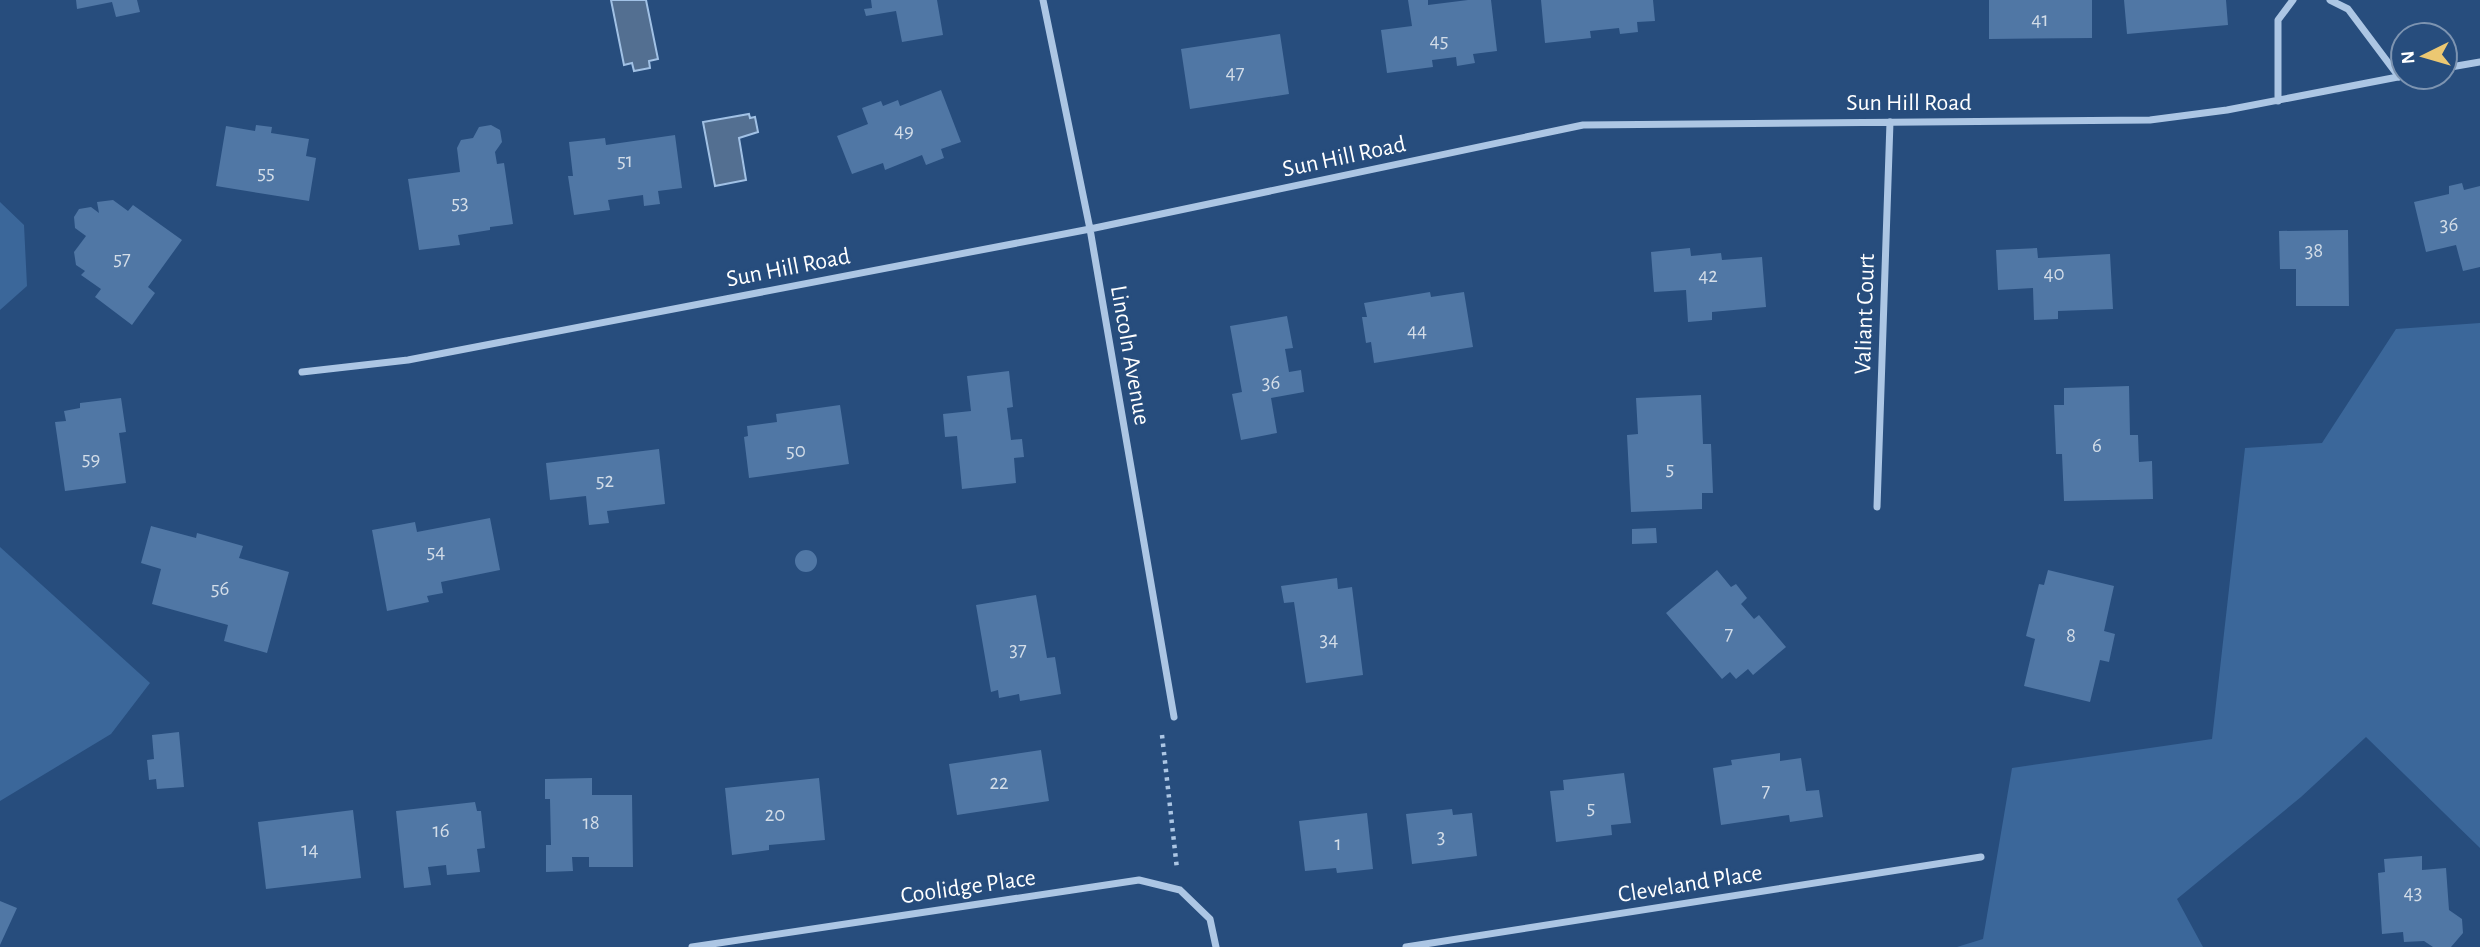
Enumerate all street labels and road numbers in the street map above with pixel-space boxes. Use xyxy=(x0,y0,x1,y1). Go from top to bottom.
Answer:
street label: Sun Hill Road xyxy=(1846,91,1972,115)
street label: Sun Hill Road xyxy=(1280,132,1408,182)
street label: Sun Hill Road xyxy=(724,244,852,292)
street label: Valiant Court xyxy=(1851,253,1879,375)
street label: Lincoln Avenue xyxy=(1106,283,1154,427)
street label: Cleveland Place xyxy=(1616,861,1764,907)
street label: Coolidge Place xyxy=(899,866,1037,908)

